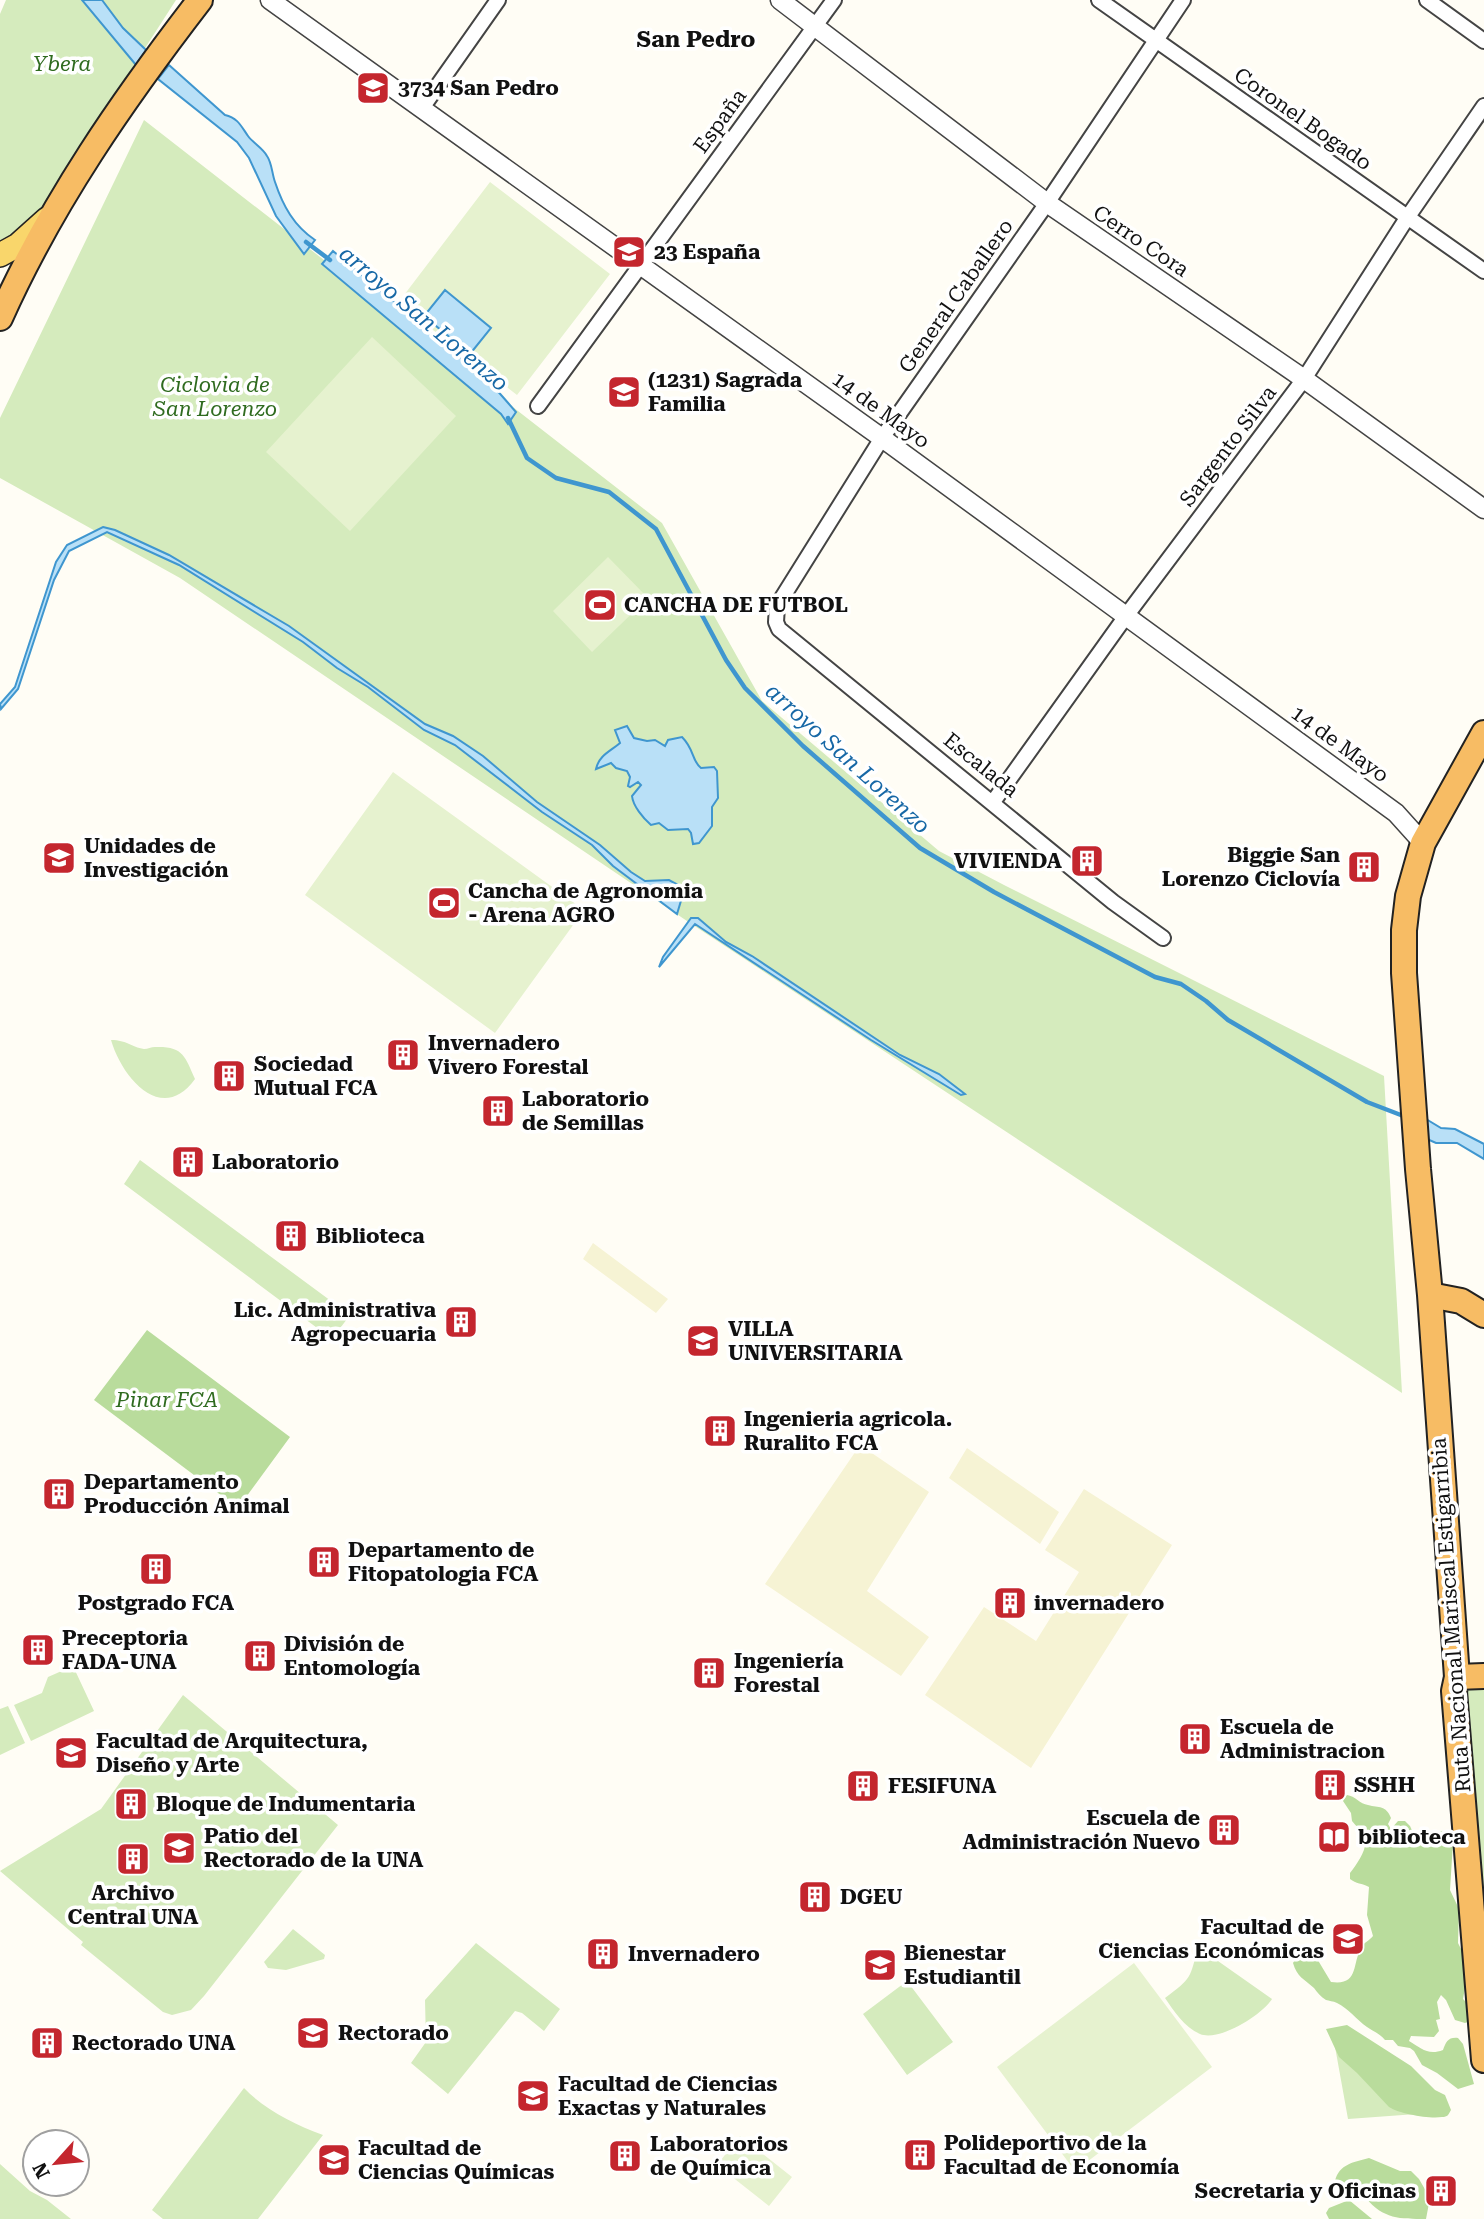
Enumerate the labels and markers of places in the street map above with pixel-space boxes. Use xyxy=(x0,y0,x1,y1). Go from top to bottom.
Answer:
school or university icon: 3734 San Pedro xyxy=(354,69,392,107)
place label: 3734 San Pedro xyxy=(398,76,559,100)
school or university icon: 23 España xyxy=(610,233,648,271)
place label: 23 España xyxy=(654,240,761,264)
place label: (1231) Sagrada Familia xyxy=(648,368,803,416)
school or university icon: (1231) Sagrada Familia xyxy=(605,373,643,411)
sports icon: CANCHA DE FUTBOL xyxy=(581,586,619,624)
place label: CANCHA DE FUTBOL xyxy=(624,593,848,617)
place label: Unidades de Investigación xyxy=(84,834,229,882)
school or university icon: Unidades de Investigación xyxy=(40,839,78,877)
building icon: VIVIENDA xyxy=(1068,842,1106,880)
place label: Biggie San Lorenzo Ciclovía xyxy=(1162,843,1341,891)
building icon: Biggie San Lorenzo Ciclovía xyxy=(1345,848,1383,886)
place label: VIVIENDA xyxy=(954,849,1062,873)
place label: Cancha de Agronomia - Arena AGRO xyxy=(468,879,704,927)
sports icon: Cancha de Agronomia - Arena AGRO xyxy=(425,884,463,922)
place label: Invernadero Vivero Forestal xyxy=(428,1031,589,1079)
building icon: Invernadero Vivero Forestal xyxy=(384,1036,422,1074)
place label: Sociedad Mutual FCA xyxy=(254,1052,377,1100)
building icon: Sociedad Mutual FCA xyxy=(210,1057,248,1095)
place label: Laboratorio de Semillas xyxy=(522,1087,649,1135)
building icon: Laboratorio de Semillas xyxy=(479,1092,517,1130)
building icon: Laboratorio xyxy=(169,1143,207,1181)
place label: Laboratorio xyxy=(212,1150,339,1174)
building icon: Biblioteca xyxy=(272,1217,310,1255)
place label: Biblioteca xyxy=(316,1224,425,1248)
place label: Lic. Administrativa Agropecuaria xyxy=(234,1298,437,1346)
building icon: Lic. Administrativa Agropecuaria xyxy=(442,1303,480,1341)
place label: VILLA UNIVERSITARIA xyxy=(728,1317,903,1365)
school or university icon: VILLA UNIVERSITARIA xyxy=(684,1322,722,1360)
place label: Ingenieria agricola. Ruralito FCA xyxy=(744,1407,952,1455)
building icon: Ingenieria agricola. Ruralito FCA xyxy=(701,1412,739,1450)
place label: Departamento Producción Animal xyxy=(84,1470,290,1518)
building icon: Departamento Producción Animal xyxy=(40,1475,78,1513)
place label: Departamento de Fitopatologia FCA xyxy=(348,1538,538,1586)
building icon: Departamento de Fitopatologia FCA xyxy=(305,1543,343,1581)
building icon: Postgrado FCA xyxy=(137,1550,175,1588)
building icon: invernadero xyxy=(991,1584,1029,1622)
place label: Postgrado FCA xyxy=(78,1591,234,1615)
place label: invernadero xyxy=(1034,1591,1164,1615)
place label: Preceptoria FADA-UNA xyxy=(62,1626,188,1674)
building icon: Preceptoria FADA-UNA xyxy=(19,1631,57,1669)
place label: División de Entomología xyxy=(284,1632,421,1680)
building icon: División de Entomología xyxy=(241,1637,279,1675)
place label: Ingeniería Forestal xyxy=(734,1649,844,1697)
building icon: Ingeniería Forestal xyxy=(690,1654,728,1692)
place label: Escuela de Administracion xyxy=(1220,1715,1385,1763)
building icon: Escuela de Administracion xyxy=(1176,1720,1214,1758)
place label: Facultad de Arquitectura, Diseño y Arte xyxy=(96,1729,368,1777)
school or university icon: Facultad de Arquitectura, Diseño y Arte xyxy=(52,1734,90,1772)
building icon: SSHH xyxy=(1311,1766,1349,1804)
building icon: FESIFUNA xyxy=(844,1767,882,1805)
place label: SSHH xyxy=(1354,1773,1415,1797)
place label: FESIFUNA xyxy=(888,1774,996,1798)
building icon: Bloque de Indumentaria xyxy=(112,1785,150,1823)
place label: Bloque de Indumentaria xyxy=(156,1792,416,1816)
place label: Escuela de Administración Nuevo xyxy=(963,1806,1200,1854)
building icon: Escuela de Administración Nuevo xyxy=(1205,1811,1243,1849)
library icon: biblioteca xyxy=(1315,1818,1353,1856)
place label: Patio del Rectorado de la UNA xyxy=(204,1824,424,1872)
place label: biblioteca xyxy=(1358,1825,1466,1849)
school or university icon: Patio del Rectorado de la UNA xyxy=(160,1829,198,1867)
building icon: Archivo Central UNA xyxy=(114,1840,152,1878)
building icon: DGEU xyxy=(796,1878,834,1916)
place label: Archivo Central UNA xyxy=(68,1881,199,1929)
place label: DGEU xyxy=(840,1885,903,1909)
place label: Facultad de Ciencias Económicas xyxy=(1098,1915,1324,1963)
school or university icon: Facultad de Ciencias Económicas xyxy=(1329,1920,1367,1958)
building icon: Invernadero xyxy=(584,1935,622,1973)
place label: Bienestar Estudiantil xyxy=(904,1941,1021,1989)
place label: Invernadero xyxy=(628,1942,760,1966)
school or university icon: Bienestar Estudiantil xyxy=(861,1946,899,1984)
school or university icon: Rectorado xyxy=(294,2014,332,2052)
place label: Rectorado xyxy=(338,2021,449,2045)
building icon: Rectorado UNA xyxy=(28,2024,66,2062)
place label: Rectorado UNA xyxy=(72,2031,235,2055)
place label: Facultad de Ciencias Exactas y Naturales xyxy=(558,2072,777,2120)
school or university icon: Facultad de Ciencias Exactas y Naturales xyxy=(514,2077,552,2115)
place label: Polideportivo de la Facultad de Economía xyxy=(944,2131,1180,2179)
place label: Laboratorios de Química xyxy=(650,2132,788,2180)
place label: Facultad de Ciencias Químicas xyxy=(358,2136,555,2184)
building icon: Polideportivo de la Facultad de Economía xyxy=(901,2136,939,2174)
building icon: Laboratorios de Química xyxy=(606,2137,644,2175)
school or university icon: Facultad de Ciencias Químicas xyxy=(315,2141,353,2179)
building icon: Secretaria y Oficinas xyxy=(1422,2172,1460,2210)
place label: Secretaria y Oficinas xyxy=(1195,2179,1416,2203)

